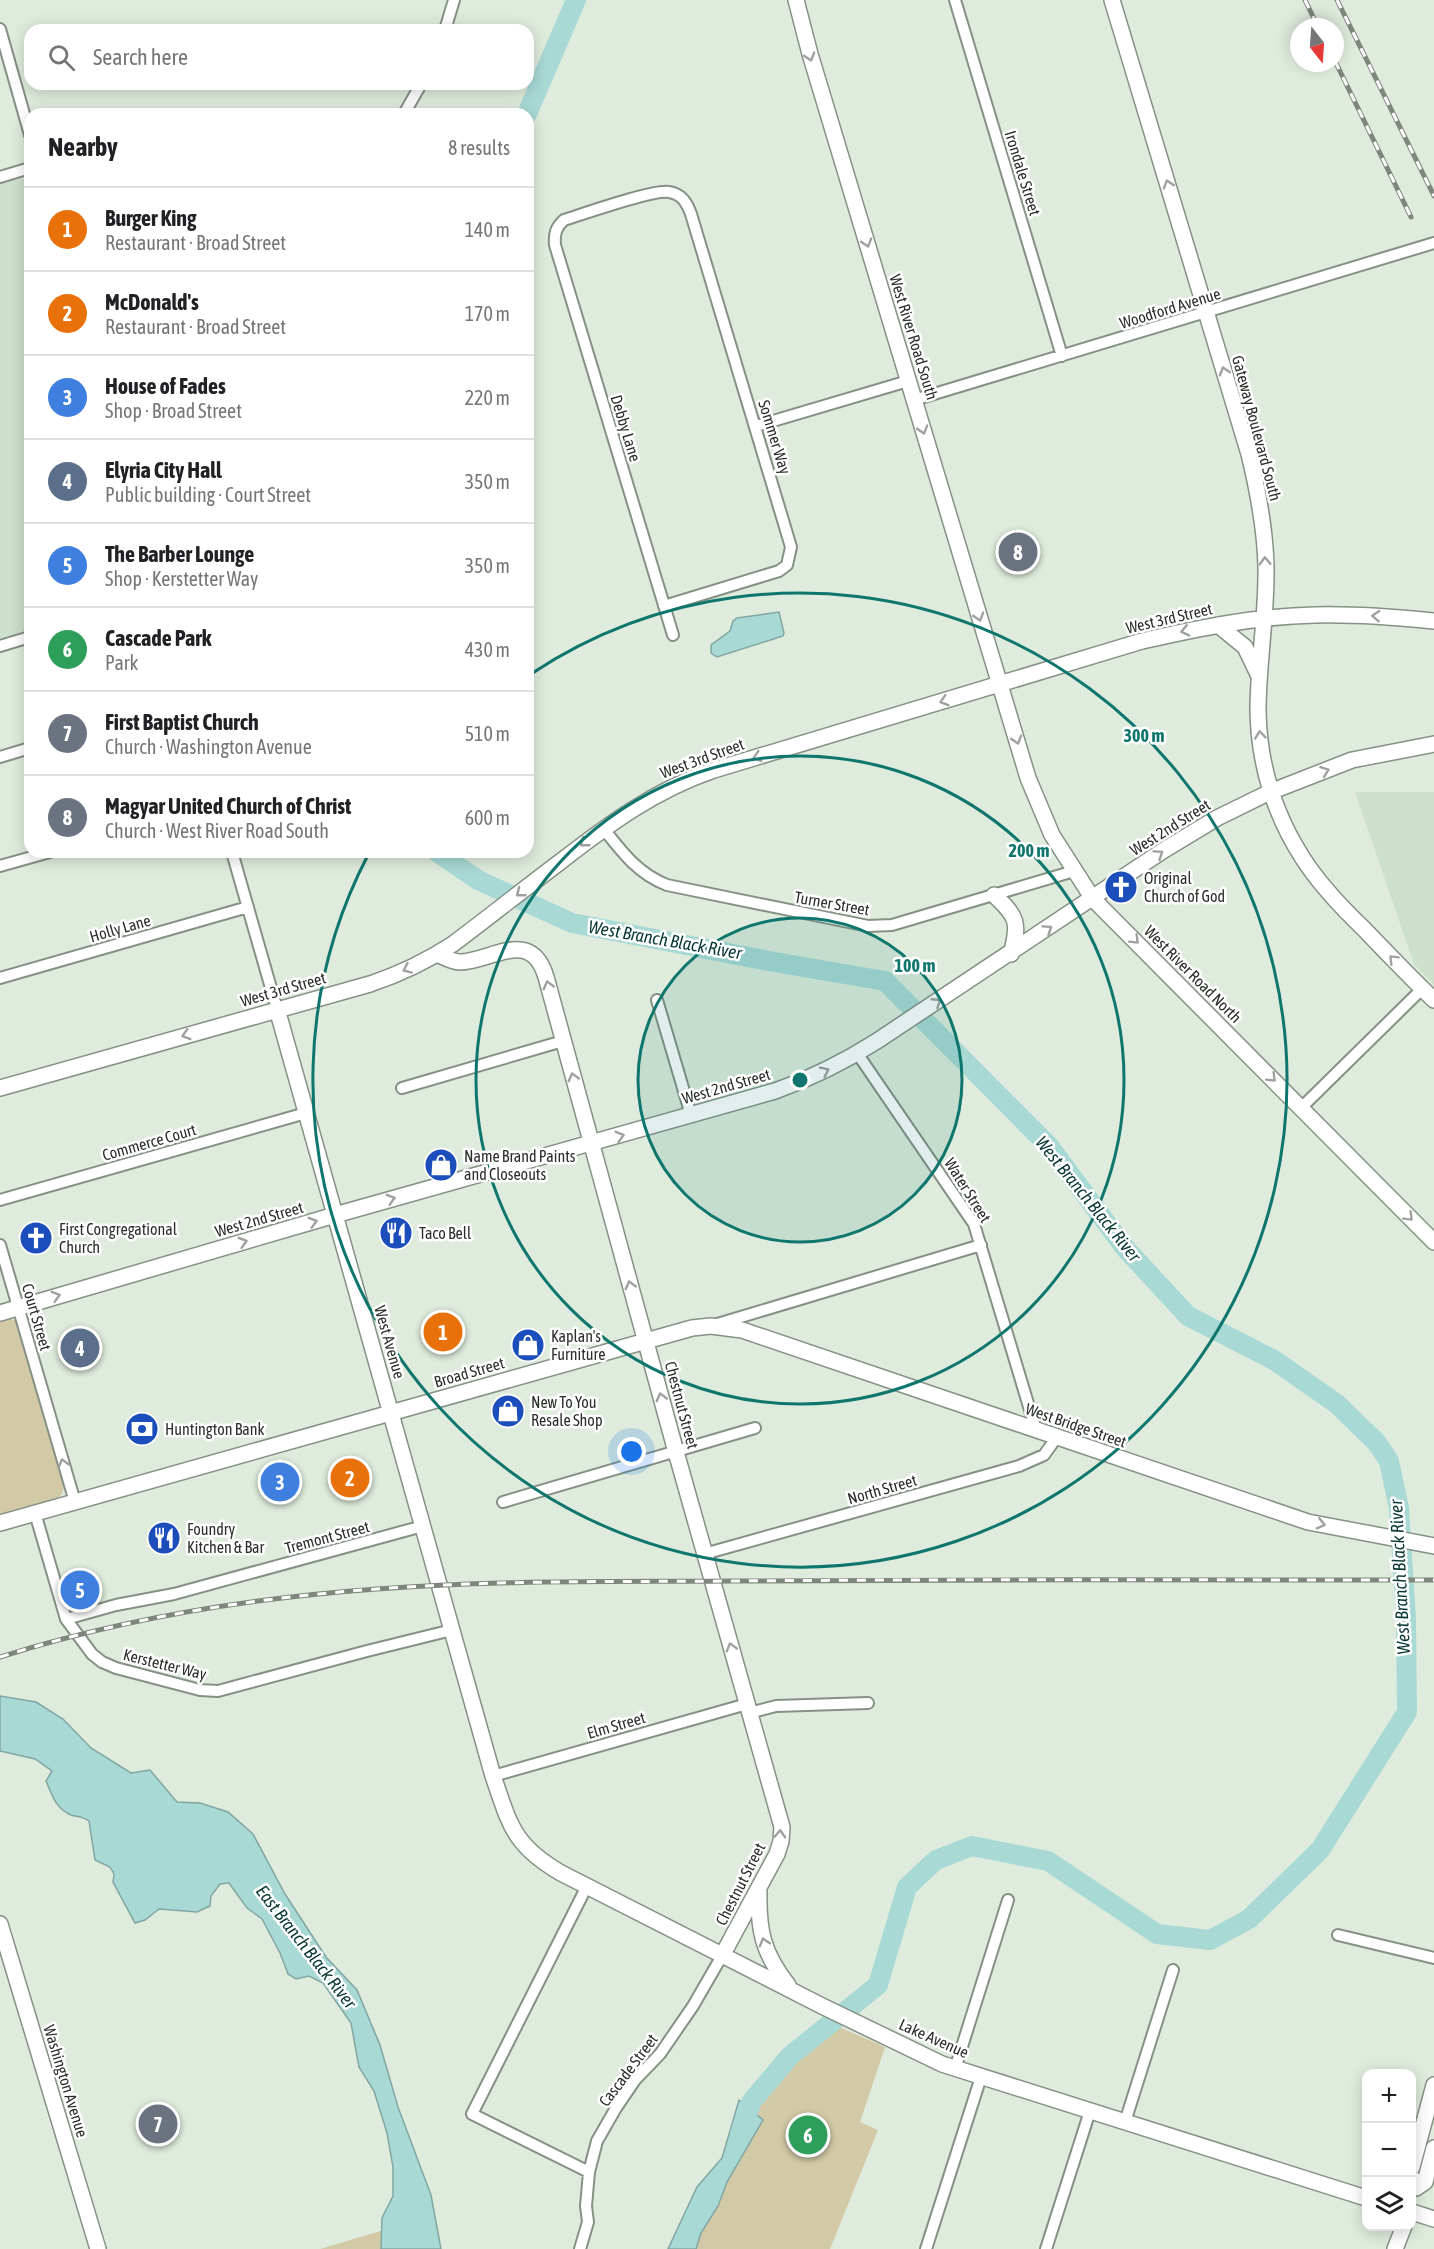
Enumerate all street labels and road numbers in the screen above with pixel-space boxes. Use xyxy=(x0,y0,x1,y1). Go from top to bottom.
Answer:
street label: Irondale Street xyxy=(1002,128,1045,218)
street label: West River Road South xyxy=(886,272,942,402)
street label: Woodford Avenue xyxy=(1117,284,1223,332)
street label: Gateway Boulevard South xyxy=(1228,353,1285,503)
street label: Debby Lane xyxy=(606,393,645,464)
street label: Sommer Way xyxy=(754,398,795,477)
street label: West 3rd Street xyxy=(1124,599,1214,637)
street label: West 3rd Street xyxy=(658,734,747,781)
street label: West 2nd Street xyxy=(1127,795,1214,859)
street label: Turner Street xyxy=(793,888,871,919)
street label: Holly Lane xyxy=(87,911,153,946)
street label: West River Road North xyxy=(1141,922,1245,1026)
street label: West 3rd Street xyxy=(238,968,328,1010)
street label: West 2nd Street xyxy=(680,1065,773,1107)
street label: Commerce Court xyxy=(100,1120,198,1164)
street label: Water Street xyxy=(941,1155,995,1226)
street label: West 2nd Street xyxy=(213,1198,306,1240)
street label: Court Street xyxy=(19,1281,55,1353)
street label: West Avenue xyxy=(371,1303,409,1381)
street label: Broad Street xyxy=(432,1353,507,1391)
street label: Chestnut Street xyxy=(662,1359,702,1451)
street label: West Bridge Street xyxy=(1023,1399,1129,1452)
street label: North Street xyxy=(845,1470,919,1507)
street label: Tremont Street xyxy=(283,1517,372,1557)
street label: Kerstetter Way xyxy=(121,1645,209,1684)
street label: Elm Street xyxy=(585,1708,648,1742)
street label: Chestnut Street xyxy=(712,1840,769,1928)
street label: Lake Avenue xyxy=(896,2015,972,2061)
street label: Washington Avenue xyxy=(39,2023,92,2140)
street label: Cascade Street xyxy=(595,2030,661,2110)

